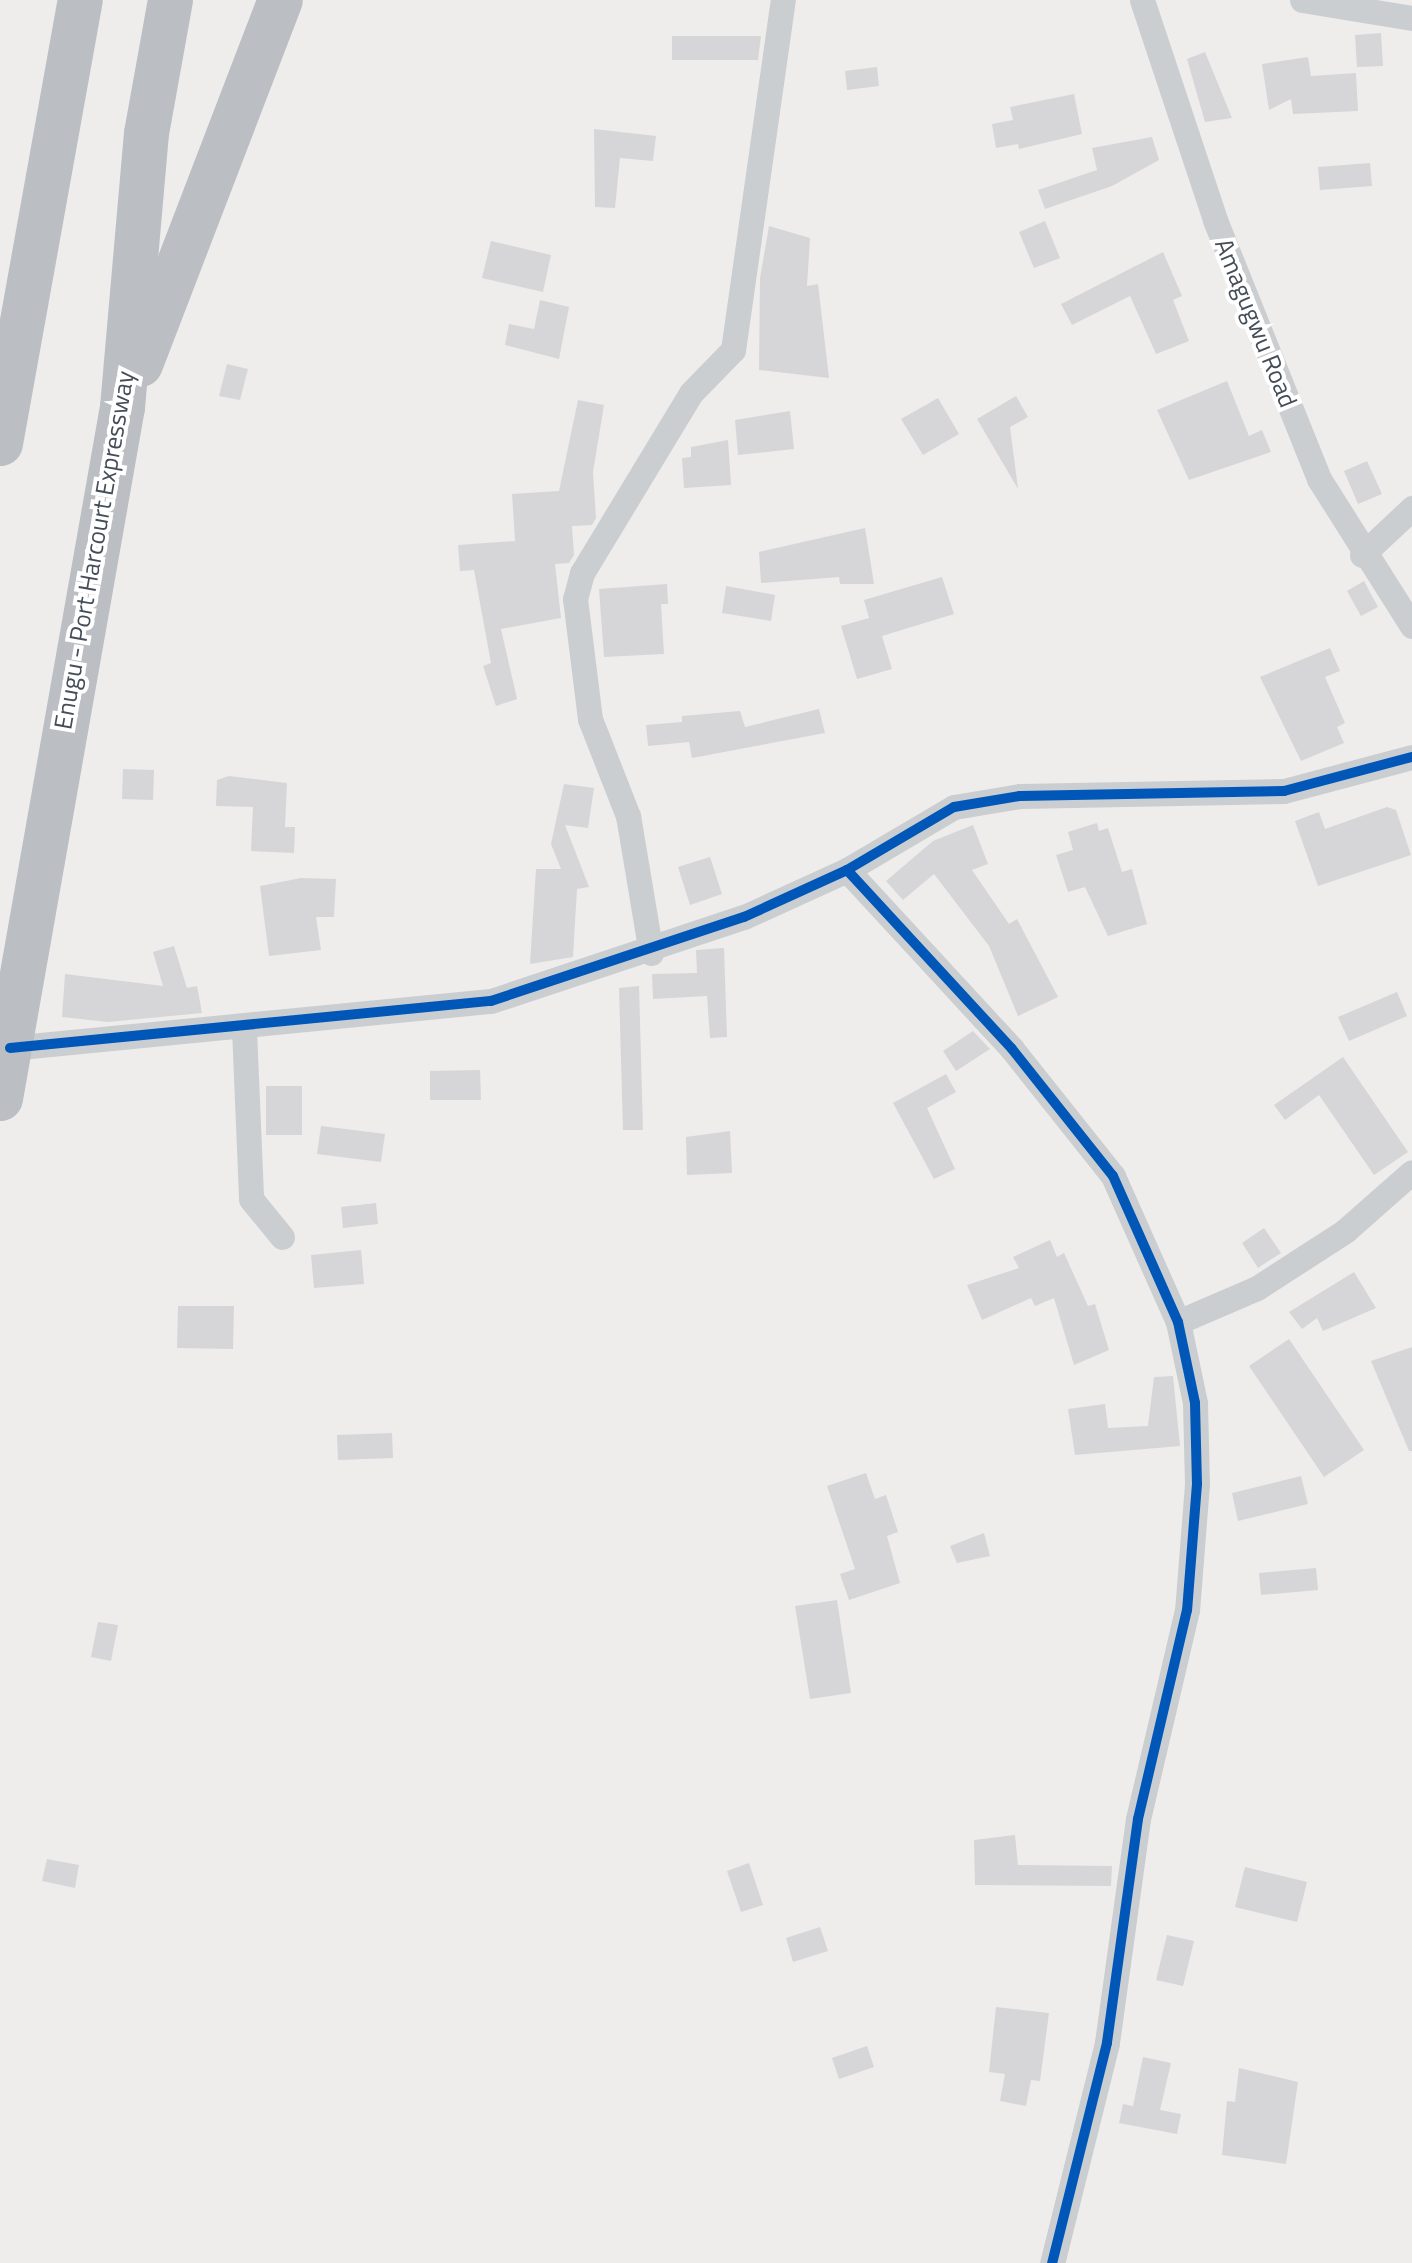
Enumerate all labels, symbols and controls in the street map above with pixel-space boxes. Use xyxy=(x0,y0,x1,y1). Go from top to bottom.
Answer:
street label: Amagugwu Road xyxy=(1209,234,1303,412)
street label: Enugu - Port Harcourt Expressway xyxy=(48,369,140,731)

